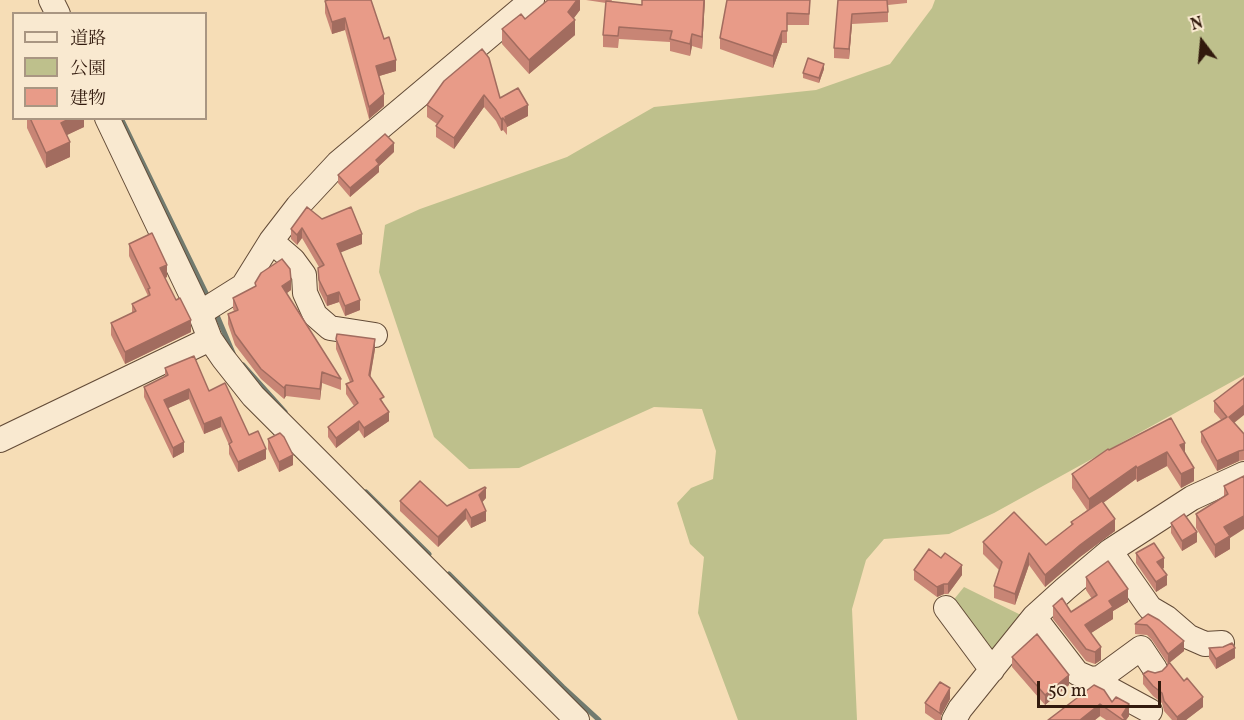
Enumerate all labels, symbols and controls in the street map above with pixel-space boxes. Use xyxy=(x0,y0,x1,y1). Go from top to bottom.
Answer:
legend xyxy=(12,12,207,120)
north arrow xyxy=(1172,12,1232,72)
text: N xyxy=(1188,13,1206,37)
text: 道路 xyxy=(70,27,106,52)
text: 公園 xyxy=(70,57,106,82)
text: 建物 xyxy=(70,87,106,112)
scale bar xyxy=(1040,669,1164,707)
text: 50 m xyxy=(1048,679,1087,704)

